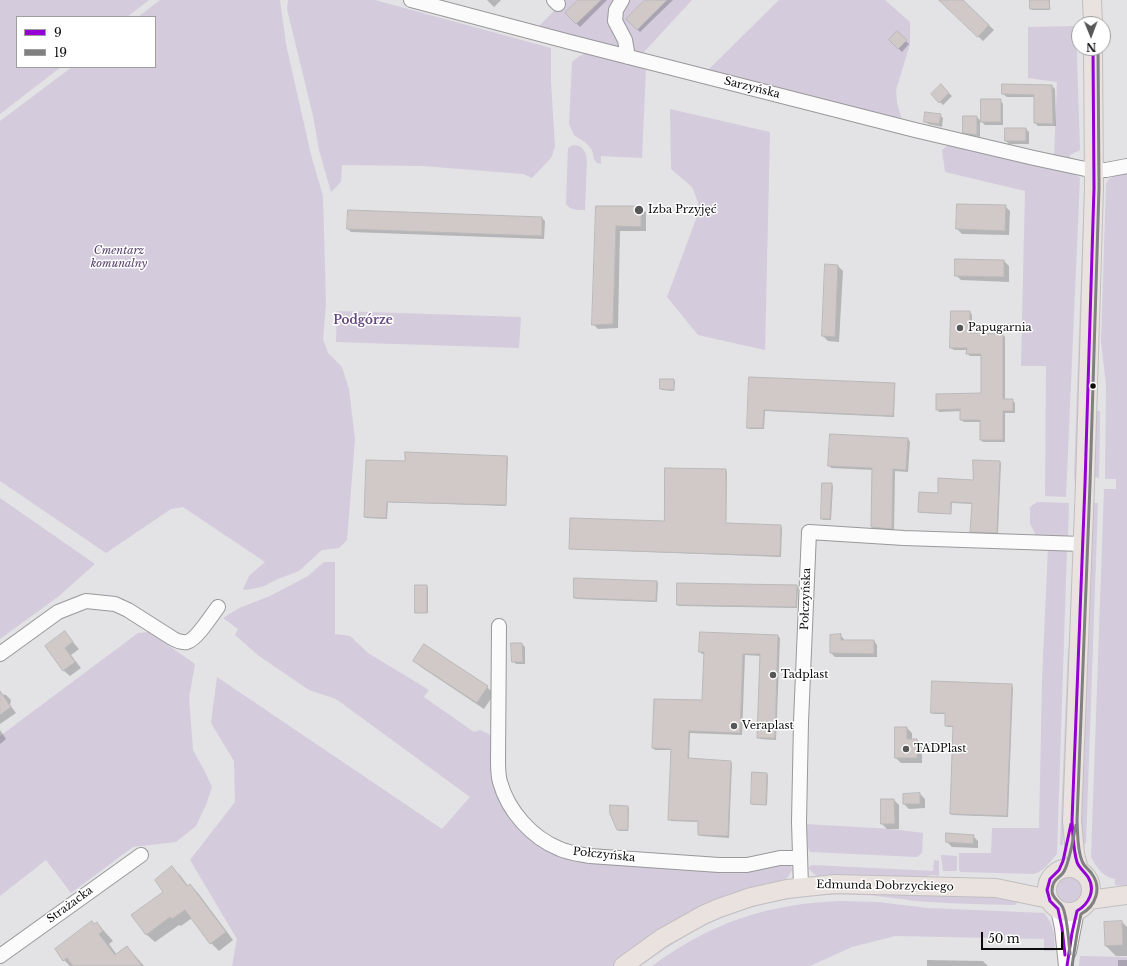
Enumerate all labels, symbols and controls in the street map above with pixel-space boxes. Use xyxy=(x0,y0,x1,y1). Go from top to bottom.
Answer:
legend xyxy=(16,16,156,68)
north arrow xyxy=(1071,16,1111,56)
text: 9 xyxy=(54,25,62,40)
text: N xyxy=(1086,40,1096,54)
text: 19 xyxy=(54,45,67,60)
street label: Sarzyńska xyxy=(723,75,781,101)
place label: Izba Przyjęć xyxy=(648,203,717,217)
marker: Izba Przyjęć xyxy=(633,204,645,216)
park label: Cmentarz komunalny xyxy=(91,244,147,270)
district label: Podgórze xyxy=(333,314,393,328)
place label: Papugarnia xyxy=(968,321,1032,335)
marker: Papugarnia xyxy=(955,323,965,333)
unlabelled marker xyxy=(1088,381,1098,391)
street label: Połczyńska xyxy=(798,568,814,630)
place label: Tadplast xyxy=(781,668,828,682)
marker: Tadplast xyxy=(768,670,778,680)
place label: Veraplast xyxy=(742,719,794,733)
marker: Veraplast xyxy=(729,721,739,731)
place label: TADPlast xyxy=(914,742,966,756)
marker: TADPlast xyxy=(901,744,911,754)
street label: Połczyńska xyxy=(572,845,636,865)
street label: Edmunda Dobrzyckiego xyxy=(816,878,954,894)
street label: Strażacka xyxy=(44,884,96,926)
scale bar xyxy=(983,924,1065,950)
text: 50 m xyxy=(988,931,1020,946)

